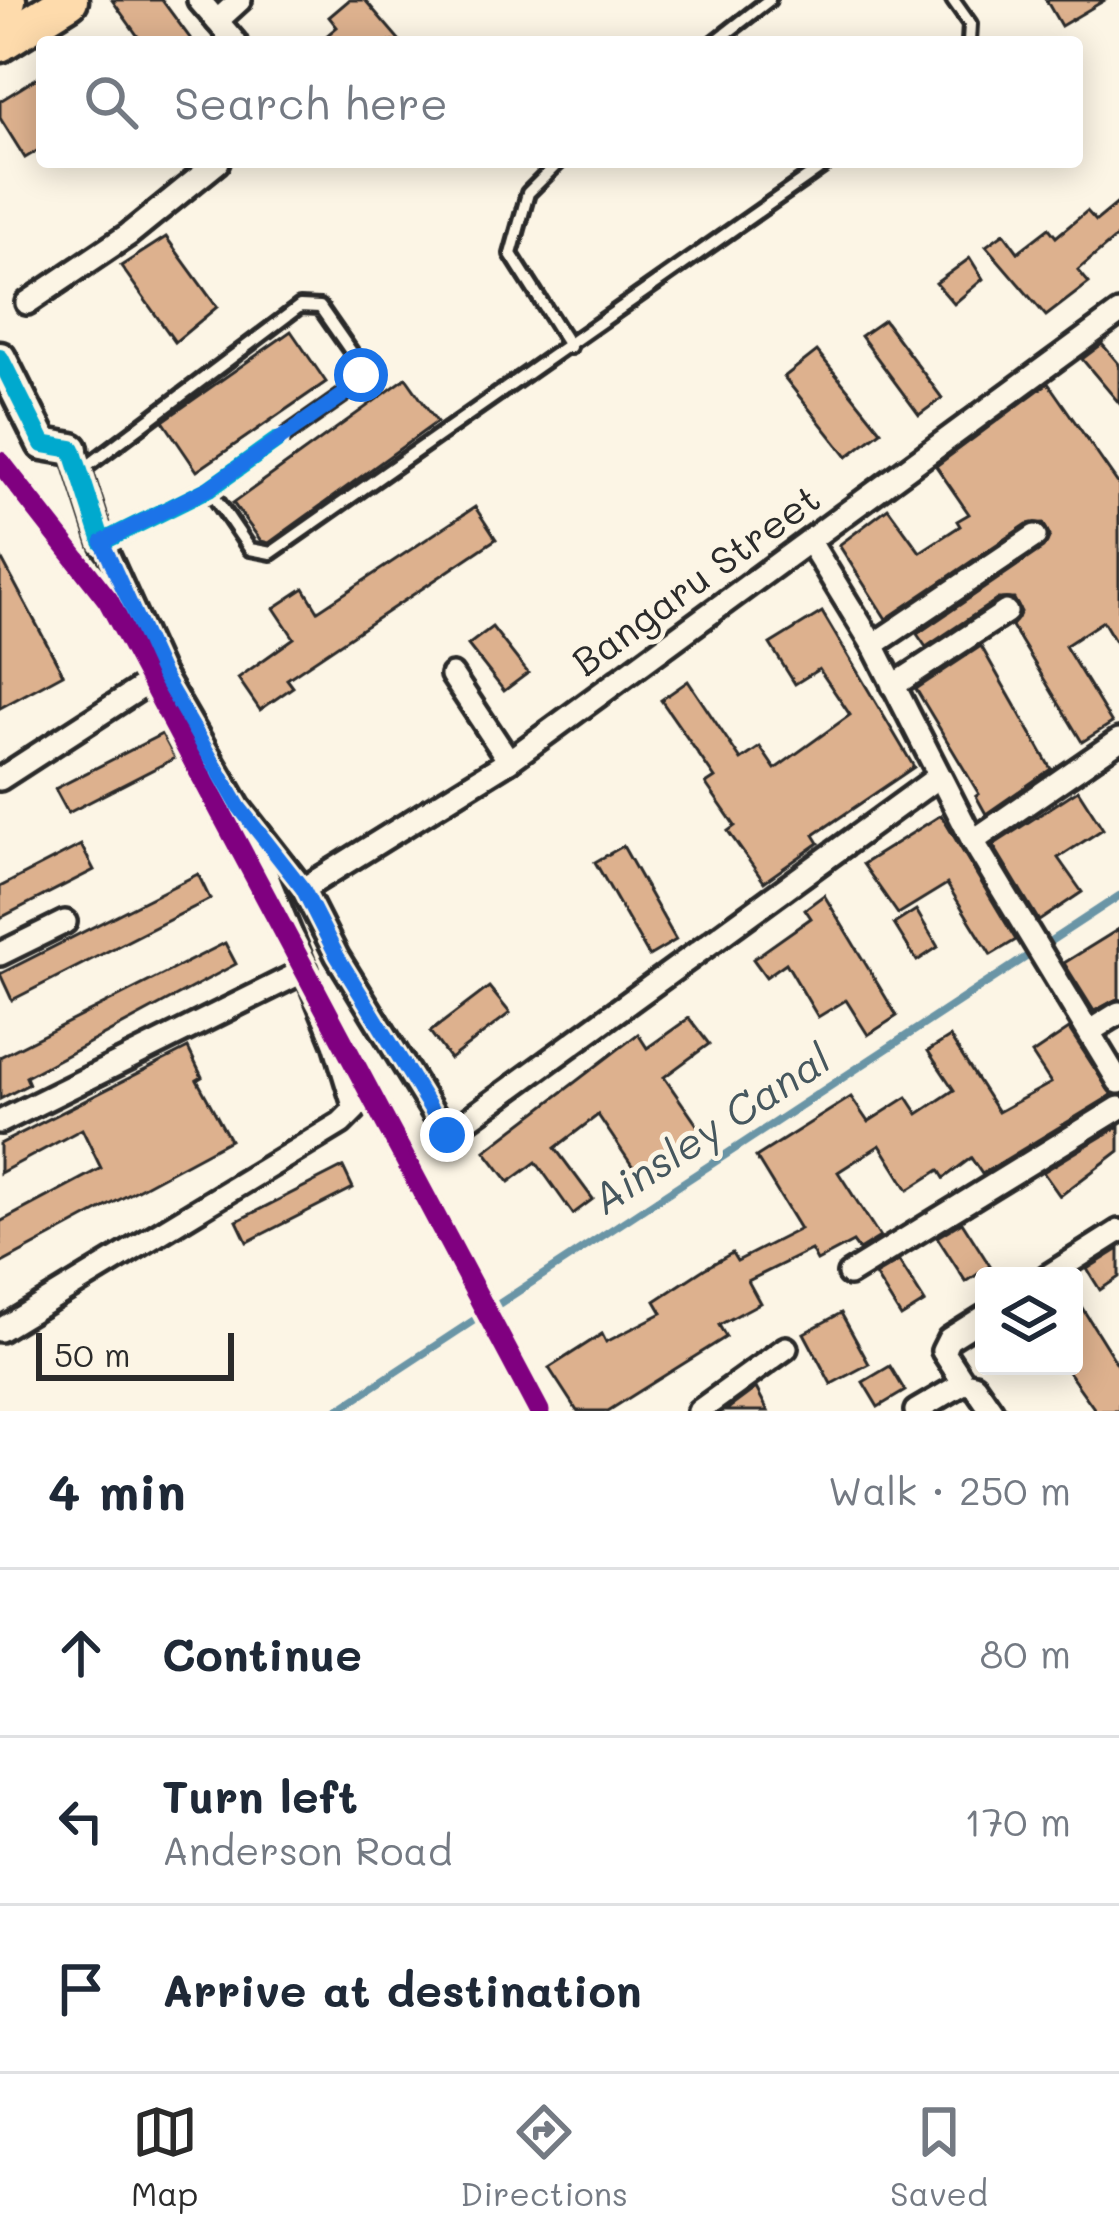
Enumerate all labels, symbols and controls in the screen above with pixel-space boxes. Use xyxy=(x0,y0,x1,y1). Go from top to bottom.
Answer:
search box xyxy=(36,36,1083,168)
icon: search xyxy=(78,69,144,135)
text: Search here xyxy=(174,73,448,131)
route start xyxy=(334,348,388,402)
street label: Bangaru Street xyxy=(561,472,830,687)
water label: Ainsley Canal xyxy=(580,1030,840,1225)
route end xyxy=(420,1108,474,1162)
map controls xyxy=(975,1267,1083,1375)
button: layers xyxy=(975,1267,1083,1375)
scale bar xyxy=(36,1327,234,1380)
text: 50 m xyxy=(54,1332,130,1375)
text: 4 min xyxy=(48,1456,186,1523)
text: Walk · 250 m xyxy=(828,1464,1071,1515)
icon: ahead xyxy=(48,1620,114,1686)
text: Continue xyxy=(162,1624,362,1682)
text: 80 m xyxy=(980,1627,1071,1678)
text: Turn left xyxy=(162,1766,358,1824)
icon: left xyxy=(48,1788,114,1854)
text: 170 m xyxy=(964,1795,1071,1846)
text: Anderson Road xyxy=(162,1824,452,1875)
icon: arrive xyxy=(48,1956,114,2022)
text: Arrive at destination xyxy=(162,1960,642,2018)
tab: Map xyxy=(131,2099,198,2214)
tab: Directions xyxy=(460,2099,628,2214)
tab: Saved xyxy=(890,2099,988,2214)

